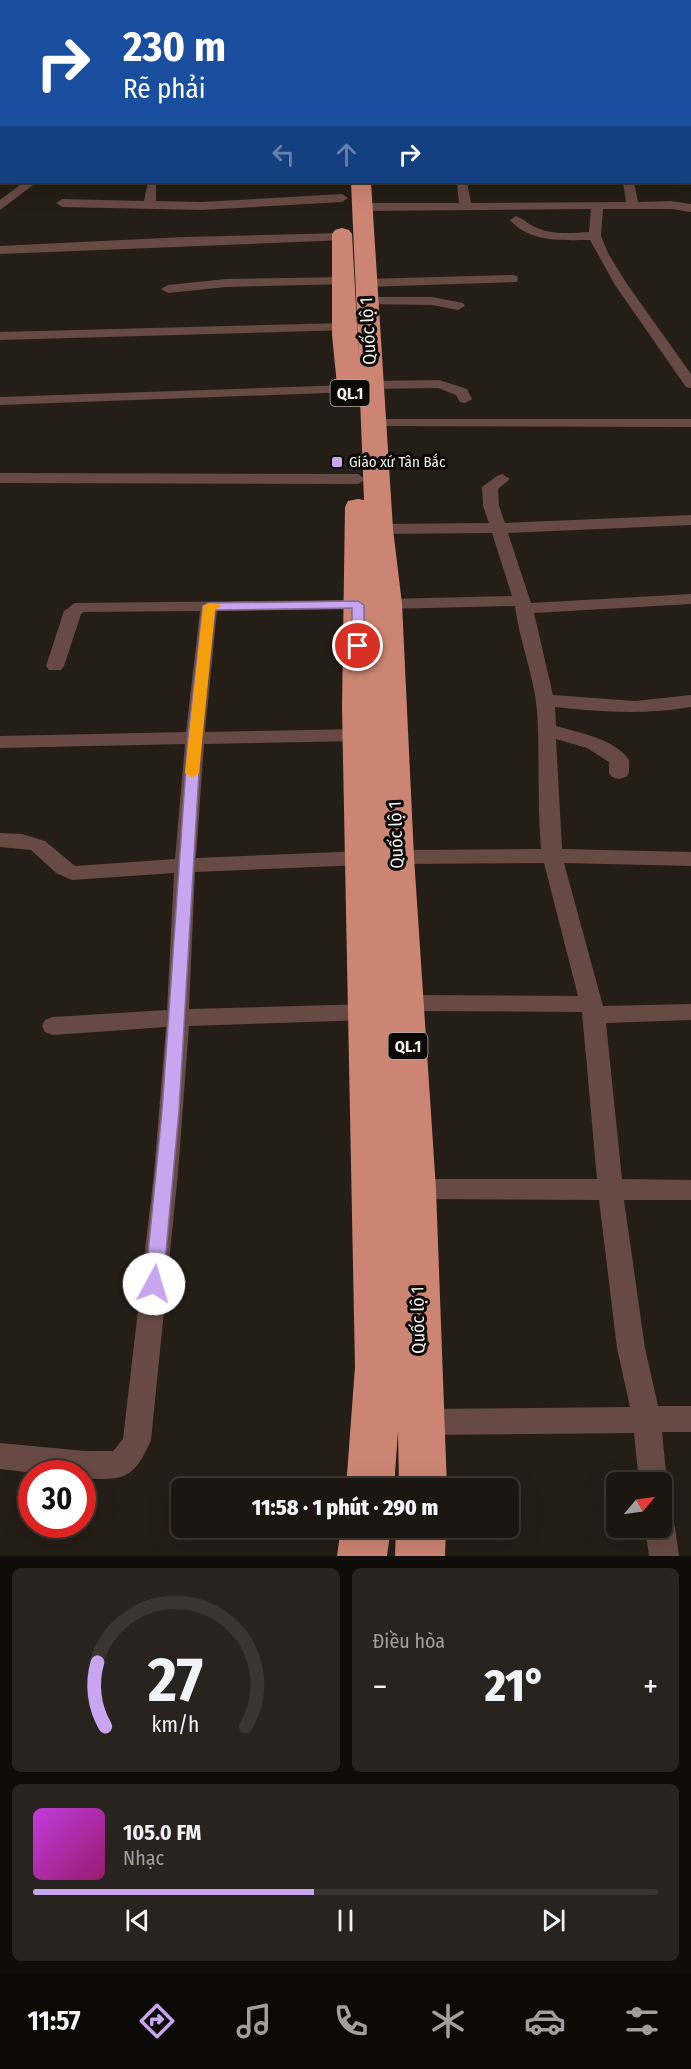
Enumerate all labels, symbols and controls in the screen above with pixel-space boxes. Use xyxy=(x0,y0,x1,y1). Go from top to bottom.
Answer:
text: 230 m xyxy=(123,22,226,72)
icon: right xyxy=(24,24,102,102)
text: Rẽ phải xyxy=(123,73,206,105)
icon: left xyxy=(267,138,300,171)
icon: ahead xyxy=(330,138,363,171)
icon: right xyxy=(393,138,426,171)
street label: Quốc lộ 1 xyxy=(355,297,381,365)
road number: QL.1 xyxy=(330,380,370,406)
place label: Giáo xứ Tân Bắc xyxy=(349,453,446,471)
marker: Giáo xứ Tân Bắc xyxy=(330,455,344,469)
pin xyxy=(332,620,383,671)
icon: arrive xyxy=(341,629,374,662)
street label: Quốc lộ 1 xyxy=(384,801,408,869)
road number: QL.1 xyxy=(388,1033,428,1059)
position arrow xyxy=(122,1252,186,1316)
street label: Quốc lộ 1 xyxy=(406,1286,430,1354)
speed limit sign: 30 xyxy=(18,1460,96,1538)
north arrow xyxy=(606,1472,672,1538)
map controls xyxy=(606,1472,672,1538)
text: 11:58 · 1 phút · 290 m xyxy=(252,1494,438,1521)
text: Điều hòa xyxy=(373,1629,445,1653)
text: 27 xyxy=(147,1643,203,1718)
text: 21° xyxy=(485,1659,546,1713)
text: − xyxy=(373,1667,387,1707)
text: + xyxy=(643,1667,658,1707)
text: km/h xyxy=(152,1712,200,1738)
text: 105.0 FM xyxy=(123,1819,201,1846)
text: Nhạc xyxy=(123,1846,164,1870)
icon: previous xyxy=(121,1904,154,1937)
icon: pause xyxy=(329,1904,362,1937)
icon: next xyxy=(537,1904,570,1937)
icon: directions xyxy=(136,2000,178,2042)
icon: music xyxy=(233,2000,275,2042)
icon: phone xyxy=(330,2000,372,2042)
icon: climate xyxy=(427,2000,469,2042)
icon: car xyxy=(524,2000,566,2042)
icon: filters xyxy=(621,2000,663,2042)
text: 11:57 xyxy=(28,2005,80,2037)

